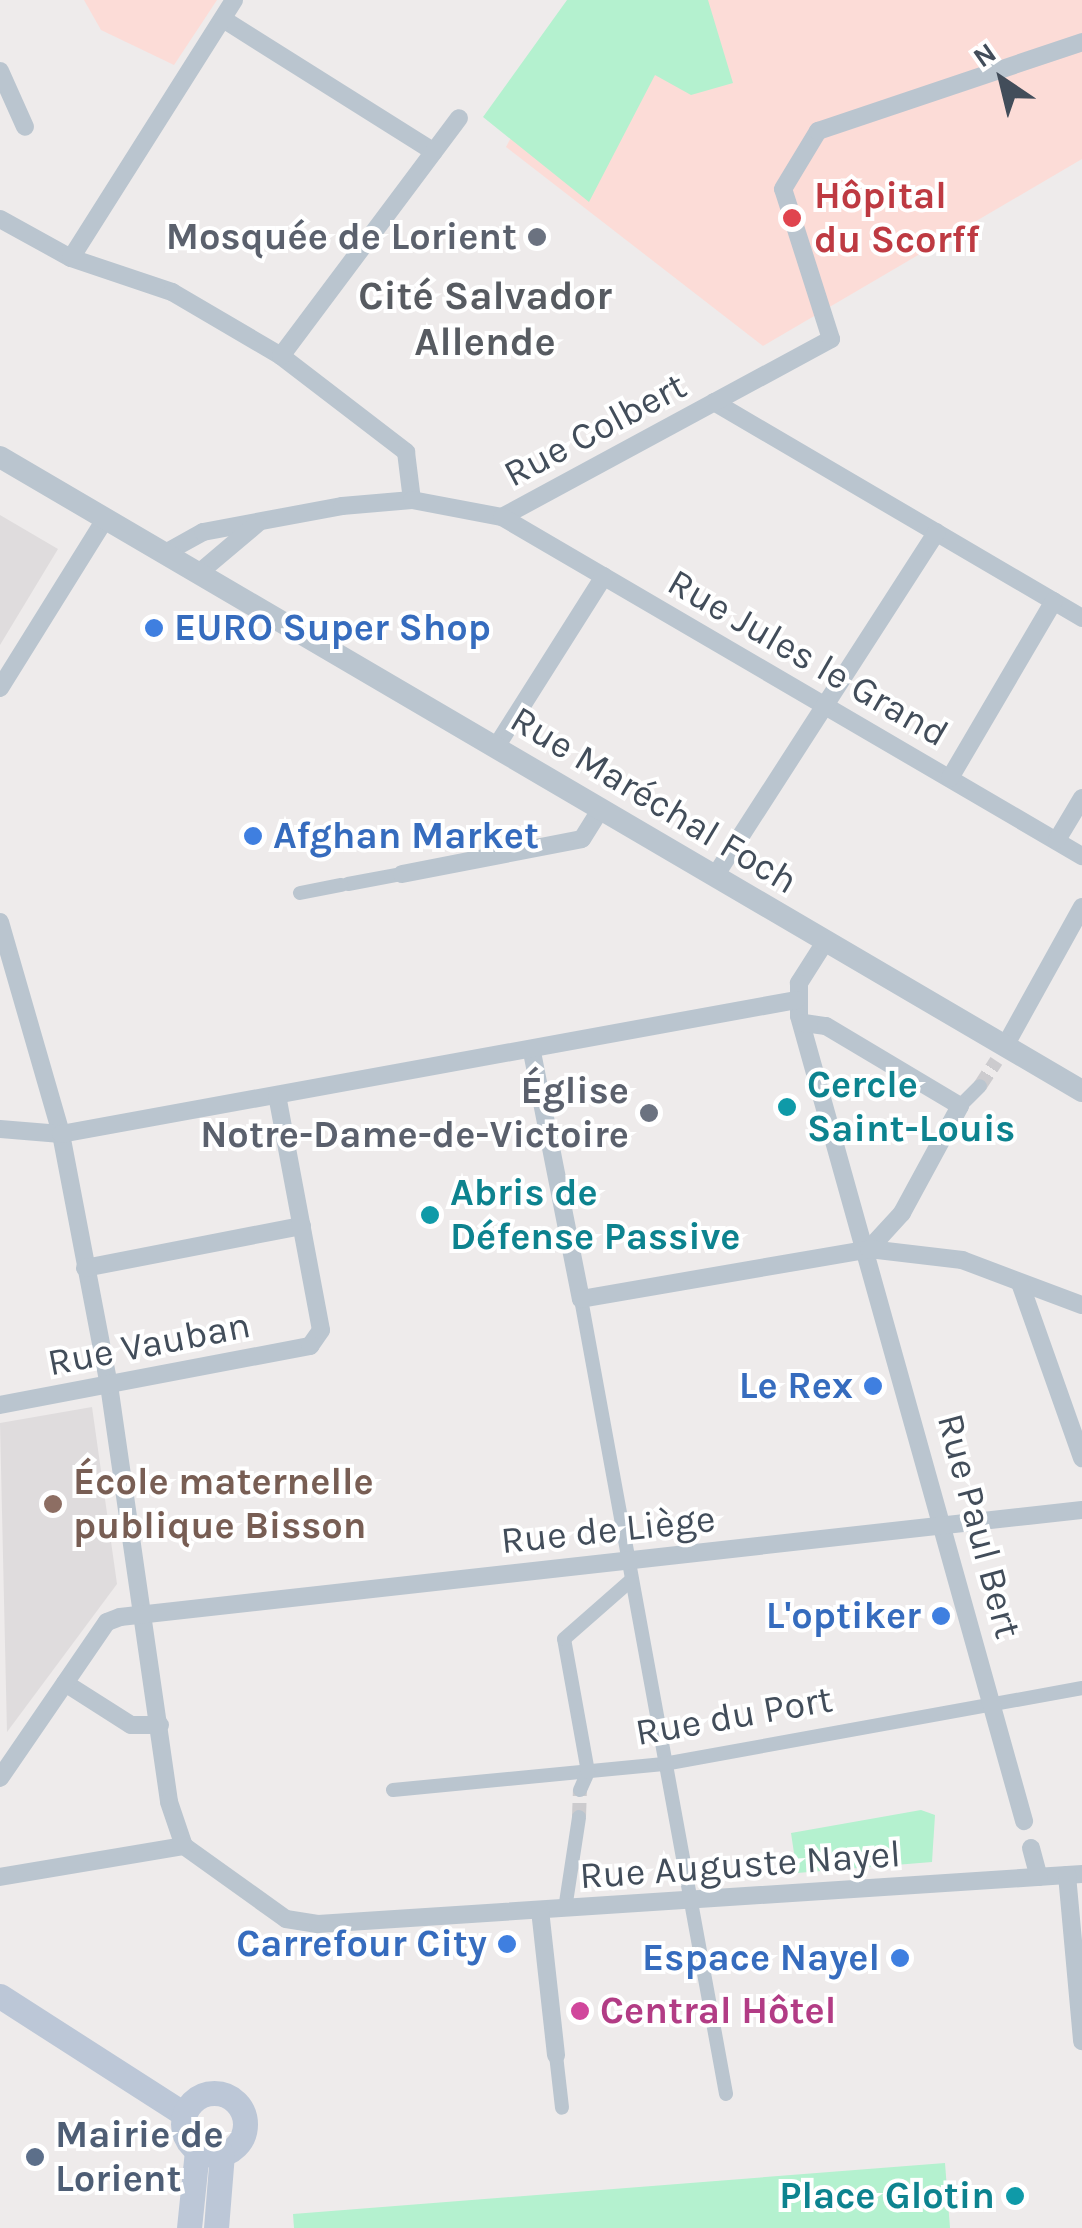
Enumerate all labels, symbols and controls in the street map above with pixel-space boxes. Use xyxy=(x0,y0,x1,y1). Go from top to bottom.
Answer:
north arrow xyxy=(952,30,1052,130)
text: N xyxy=(967,36,1002,74)
place label: Hôpital du Scorff xyxy=(814,173,979,262)
marker: Hôpital du Scorff xyxy=(779,205,805,231)
place label: Mosquée de Lorient xyxy=(166,214,517,260)
marker: Mosquée de Lorient xyxy=(526,226,548,248)
district label: Cité Salvador Allende xyxy=(358,272,612,366)
street label: Rue Colbert xyxy=(496,363,694,497)
street label: Rue Jules le Grand xyxy=(660,559,956,757)
place label: EURO Super Shop xyxy=(174,605,491,651)
marker: EURO Super Shop xyxy=(143,617,165,639)
street label: Rue Maréchal Foch xyxy=(502,696,806,904)
place label: Afghan Market xyxy=(273,813,539,859)
marker: Afghan Market xyxy=(242,825,264,847)
place label: Cercle Saint-Louis xyxy=(807,1062,1015,1152)
place label: Église Notre-Dame-de-Victoire xyxy=(200,1068,629,1158)
marker: Cercle Saint-Louis xyxy=(776,1096,798,1118)
marker: Église Notre-Dame-de-Victoire xyxy=(638,1102,660,1124)
place label: Abris de Défense Passive xyxy=(450,1170,741,1260)
marker: Abris de Défense Passive xyxy=(419,1204,441,1226)
street label: Rue Vauban xyxy=(44,1302,254,1386)
place label: Le Rex xyxy=(739,1363,853,1409)
marker: Le Rex xyxy=(862,1375,884,1397)
street label: Rue Paul Bert xyxy=(927,1409,1031,1643)
place label: École maternelle publique Bisson xyxy=(73,1459,374,1548)
marker: École maternelle publique Bisson xyxy=(42,1493,64,1515)
street label: Rue de Liège xyxy=(498,1496,718,1564)
place label: L'optiker xyxy=(766,1593,921,1639)
marker: L'optiker xyxy=(930,1605,952,1627)
street label: Rue du Port xyxy=(632,1676,836,1756)
street label: Rue Auguste Nayel xyxy=(578,1831,902,1899)
place label: Carrefour City xyxy=(236,1921,487,1967)
marker: Carrefour City xyxy=(496,1933,518,1955)
place label: Espace Nayel xyxy=(642,1935,880,1981)
marker: Espace Nayel xyxy=(889,1947,911,1969)
place label: Central Hôtel xyxy=(600,1988,836,2034)
marker: Central Hôtel xyxy=(569,2000,591,2022)
place label: Mairie de Lorient xyxy=(55,2112,224,2202)
marker: Mairie de Lorient xyxy=(24,2146,46,2168)
place label: Place Glotin xyxy=(779,2173,995,2219)
marker: Place Glotin xyxy=(1004,2185,1026,2207)

